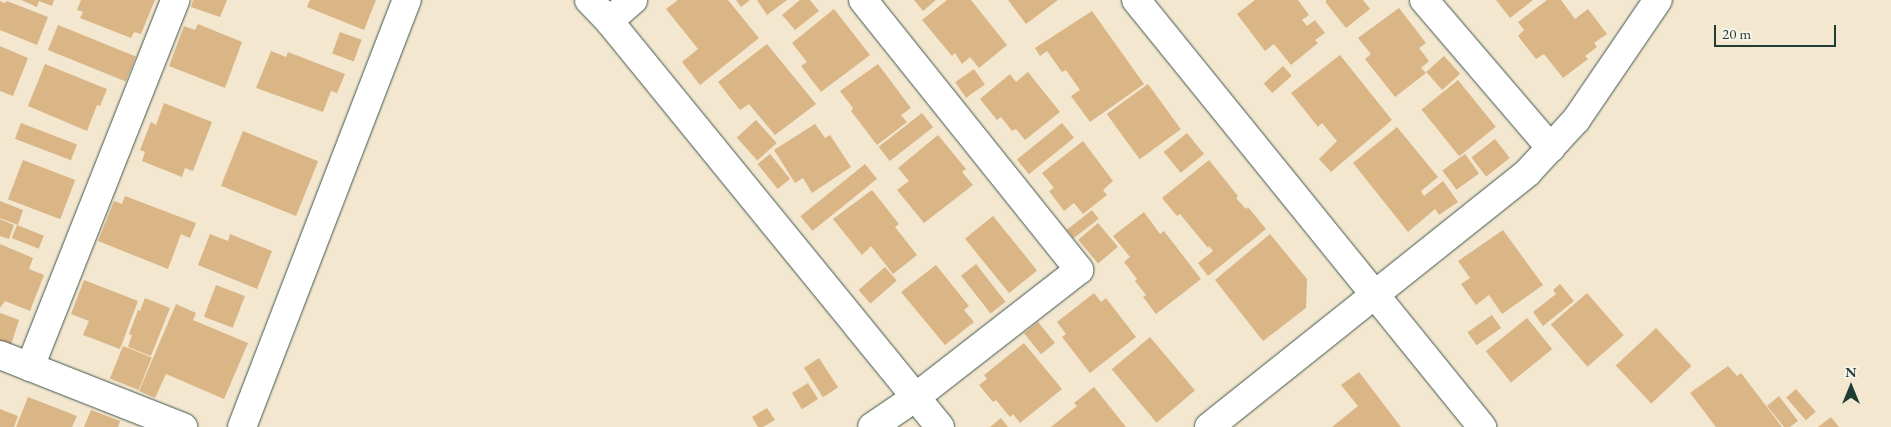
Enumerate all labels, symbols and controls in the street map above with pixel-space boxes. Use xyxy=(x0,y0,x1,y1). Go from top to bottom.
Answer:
scale bar xyxy=(1716,15,1838,47)
text: 20 m xyxy=(1722,24,1751,43)
north arrow xyxy=(1826,362,1876,412)
text: N xyxy=(1845,363,1857,381)

